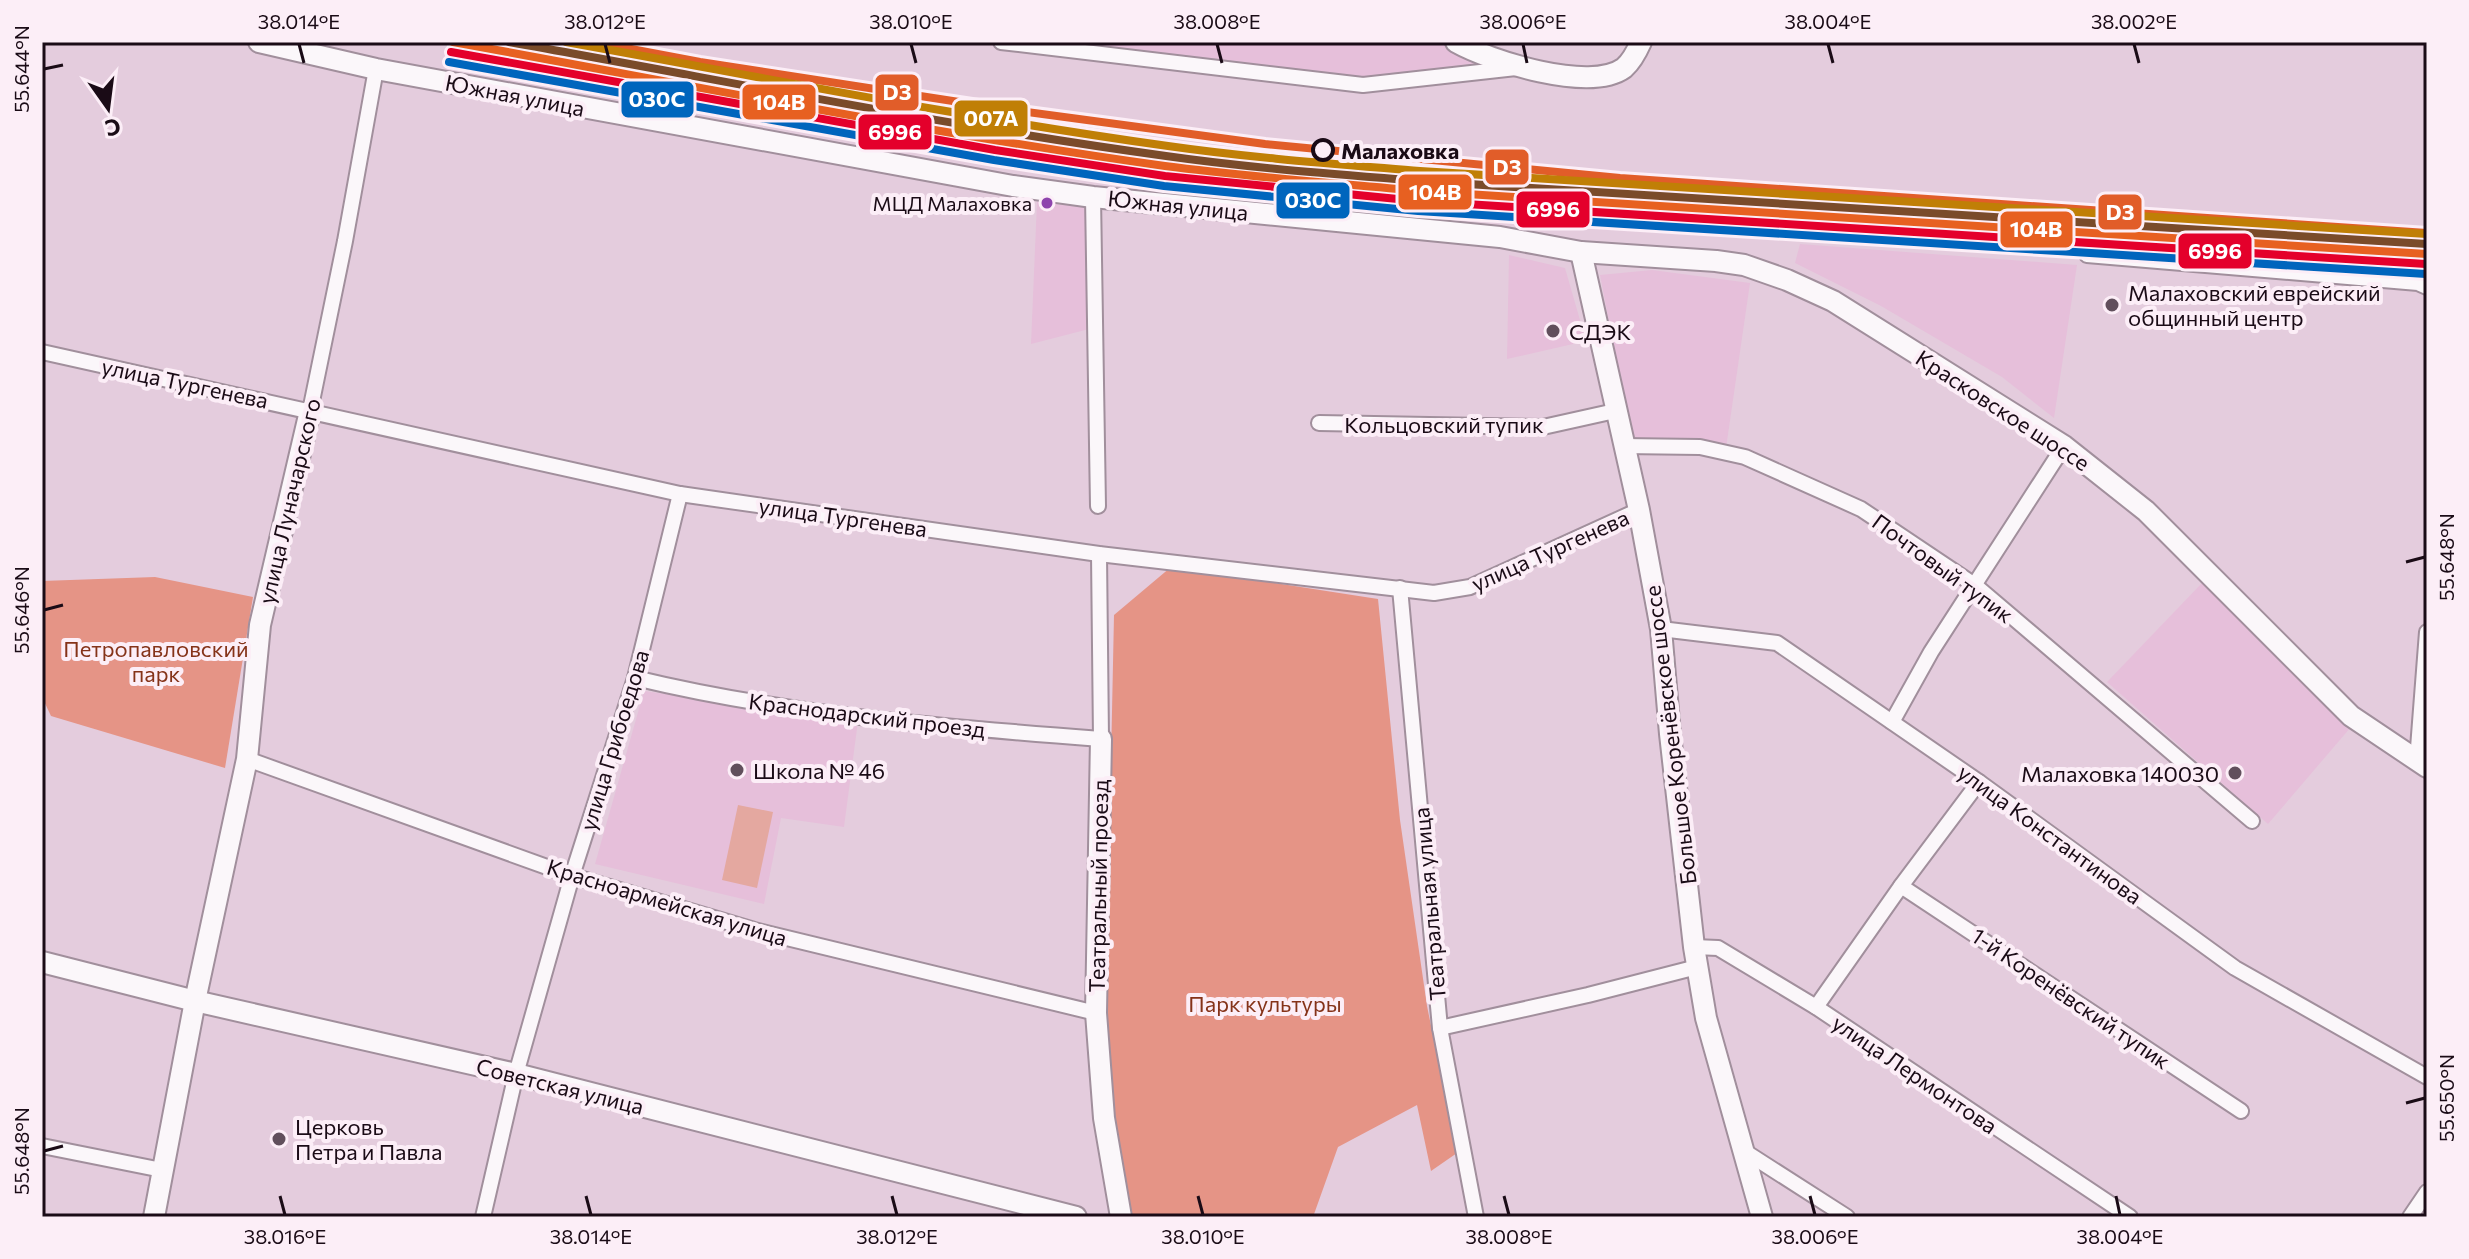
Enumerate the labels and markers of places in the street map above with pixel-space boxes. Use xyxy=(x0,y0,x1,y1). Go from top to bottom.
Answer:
place label: Малаховка xyxy=(1341,137,1459,164)
marker: Малаховка xyxy=(1312,139,1334,161)
place label: МЦД Малаховка xyxy=(873,191,1032,215)
marker: МЦД Малаховка xyxy=(1039,195,1055,211)
place label: Малаховский еврейский общинный центр xyxy=(2128,279,2381,331)
marker: Малаховский еврейский общинный центр xyxy=(2103,296,2121,314)
place label: СДЭК xyxy=(1569,318,1631,345)
marker: СДЭК xyxy=(1544,322,1562,340)
place label: Школа № 46 xyxy=(753,757,885,784)
place label: Малаховка 140030 xyxy=(2021,760,2219,787)
marker: Школа № 46 xyxy=(728,761,746,779)
marker: Малаховка 140030 xyxy=(2226,764,2244,782)
place label: Церковь Петра и Павла xyxy=(295,1113,442,1165)
marker: Церковь Петра и Павла xyxy=(270,1130,288,1148)

